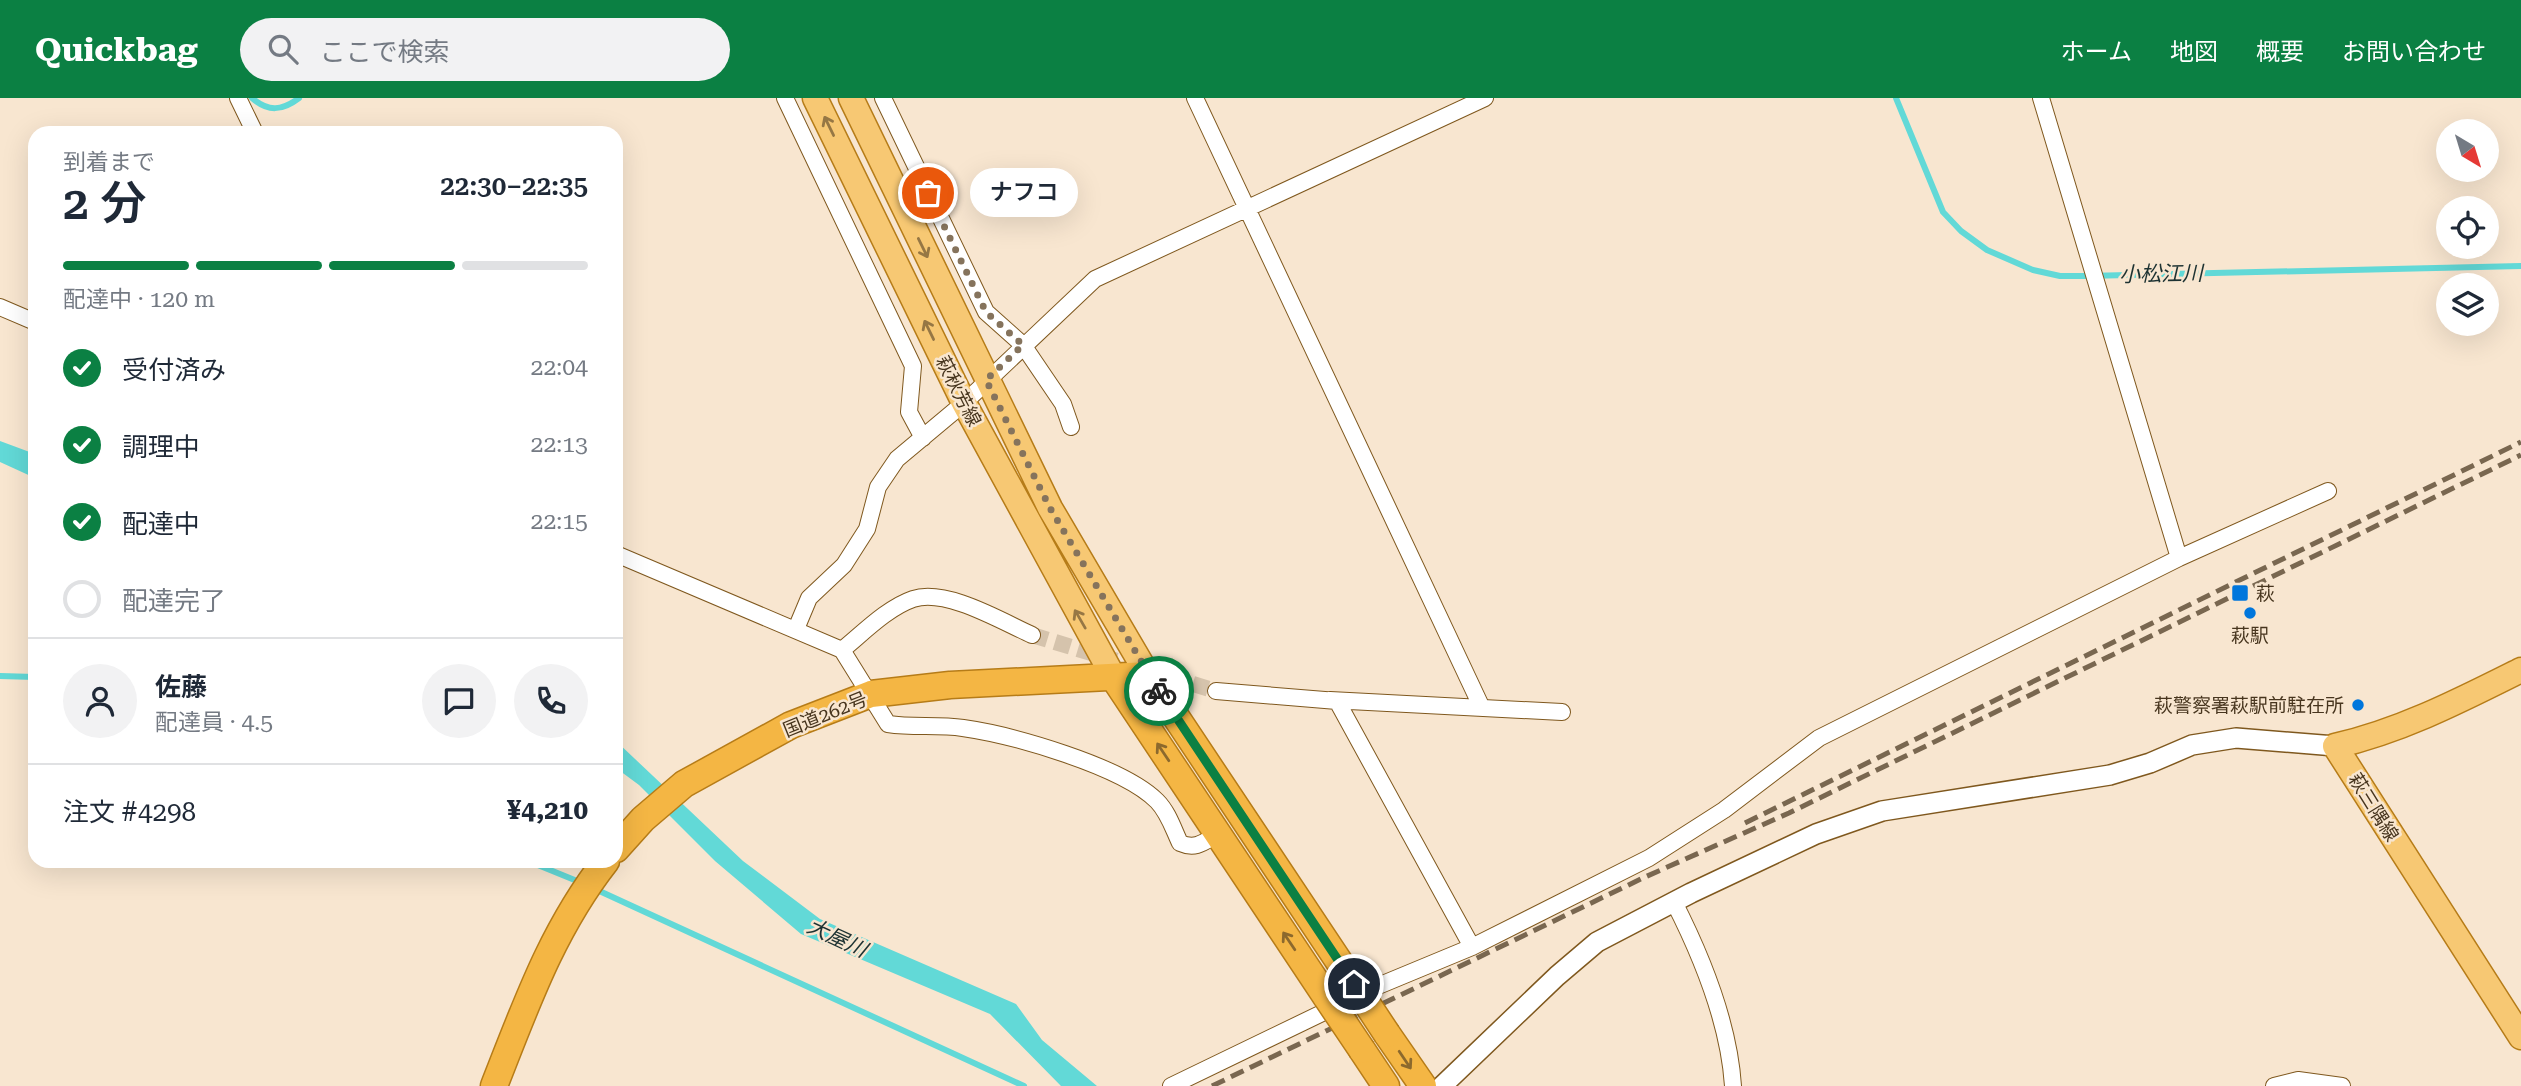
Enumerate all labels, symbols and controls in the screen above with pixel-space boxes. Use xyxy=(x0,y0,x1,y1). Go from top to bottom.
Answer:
search box xyxy=(240,18,730,81)
text: Quickbag xyxy=(35,30,198,69)
icon: search xyxy=(264,30,302,68)
text: ここで検索 xyxy=(320,37,450,67)
text: ホーム xyxy=(2061,38,2132,66)
text: 地図 xyxy=(2170,38,2218,66)
text: 概要 xyxy=(2256,38,2304,66)
text: お問い合わせ xyxy=(2342,38,2486,66)
one-way arrow xyxy=(821,116,835,137)
north arrow xyxy=(2436,119,2499,182)
map controls xyxy=(2436,119,2499,336)
text: 到着まで xyxy=(63,149,155,176)
pin xyxy=(898,163,958,223)
callout: ナフコ xyxy=(970,168,1078,217)
text: 22:30–22:35 xyxy=(440,171,588,201)
icon: bag xyxy=(909,174,947,212)
text: 2 分 xyxy=(63,176,146,230)
text: ナフコ xyxy=(990,179,1059,206)
button: locate xyxy=(2436,196,2499,259)
one-way arrow xyxy=(917,237,930,258)
water label: 小松江川 xyxy=(2119,261,2205,287)
button: layers xyxy=(2436,273,2499,336)
text: 配達中 · 120 m xyxy=(63,286,215,313)
one-way arrow xyxy=(922,320,935,341)
icon: check xyxy=(63,349,101,387)
street label: 萩秋芳線 xyxy=(931,352,986,430)
text: 22:04 xyxy=(531,354,588,381)
text: 受付済み xyxy=(122,355,226,385)
icon: check xyxy=(63,426,101,464)
text: 22:13 xyxy=(531,431,588,458)
text: 調理中 xyxy=(122,432,200,462)
icon: check xyxy=(63,503,101,541)
text: 22:15 xyxy=(531,508,588,535)
text: 配達中 xyxy=(122,509,200,539)
place label: 萩 xyxy=(2256,582,2275,605)
marker: 萩 xyxy=(2230,583,2250,603)
text: 配達完了 xyxy=(122,586,226,616)
marker: 萩駅 xyxy=(2242,605,2258,621)
one-way arrow xyxy=(1073,609,1087,629)
place label: 萩駅 xyxy=(2231,624,2269,647)
courier xyxy=(1124,656,1194,726)
button: person xyxy=(63,664,137,738)
button: chat xyxy=(422,664,496,738)
button: phone xyxy=(514,664,588,738)
text: 佐藤 xyxy=(155,672,207,702)
icon: bike xyxy=(1140,672,1178,710)
street label: 国道262号 xyxy=(780,687,871,742)
place label: 萩警察署萩駅前駐在所 xyxy=(2154,694,2344,717)
marker: 萩警察署萩駅前駐在所 xyxy=(2350,697,2366,713)
text: 配達員 · 4.5 xyxy=(155,709,273,736)
one-way arrow xyxy=(1156,742,1170,762)
street label: 萩三隅線 xyxy=(2344,769,2403,846)
text: ¥4,210 xyxy=(507,795,588,825)
text: 注文 #4298 xyxy=(63,797,196,827)
water label: 大屋川 xyxy=(803,914,872,963)
one-way arrow xyxy=(1282,932,1296,951)
pin xyxy=(1324,954,1384,1014)
icon: home xyxy=(1335,965,1373,1003)
one-way arrow xyxy=(1398,1050,1412,1069)

